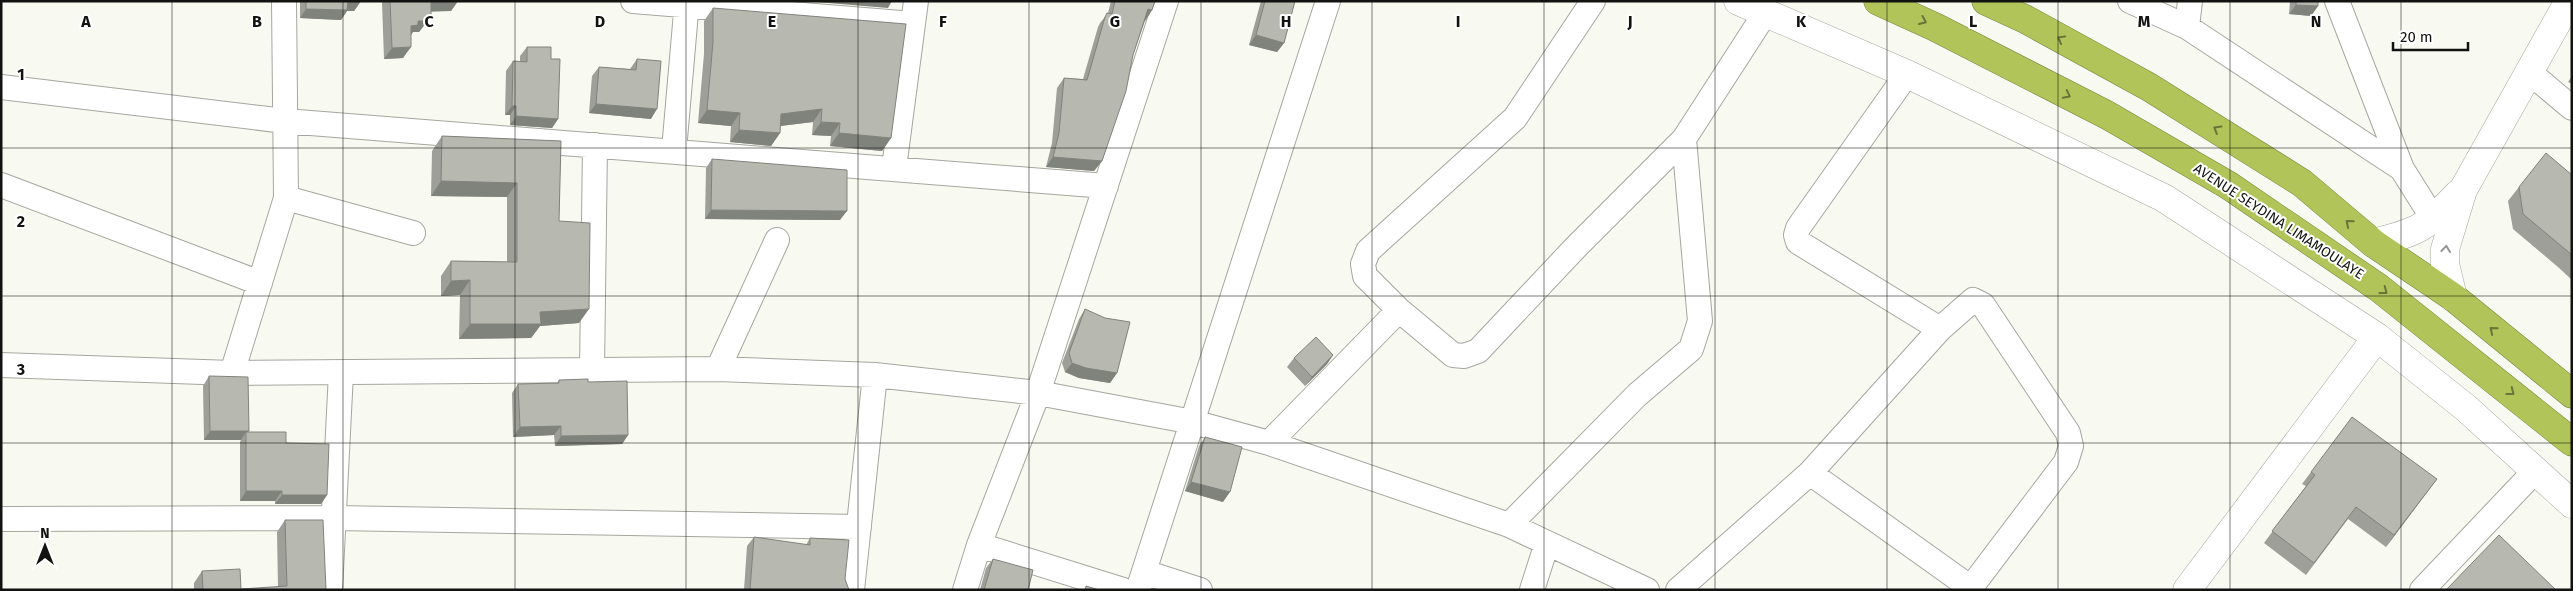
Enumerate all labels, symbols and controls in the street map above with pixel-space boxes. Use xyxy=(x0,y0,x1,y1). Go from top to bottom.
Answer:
text: A xyxy=(80,12,91,31)
text: B xyxy=(252,12,262,31)
text: C xyxy=(424,12,434,31)
text: D xyxy=(595,12,605,31)
text: E xyxy=(768,12,776,31)
text: F xyxy=(939,12,947,31)
text: G xyxy=(1110,12,1120,31)
text: H xyxy=(1281,12,1291,31)
text: I xyxy=(1456,12,1460,31)
text: J xyxy=(1626,12,1633,31)
text: K xyxy=(1796,12,1807,31)
text: L xyxy=(1969,12,1977,31)
text: M xyxy=(2138,12,2151,31)
text: N xyxy=(2311,12,2321,31)
one-way arrow xyxy=(1918,15,1927,26)
scale bar xyxy=(2393,20,2468,52)
text: 20 m xyxy=(2400,28,2433,46)
one-way arrow xyxy=(2057,35,2066,45)
text: 1 xyxy=(17,65,25,84)
one-way arrow xyxy=(2062,89,2071,99)
one-way arrow xyxy=(2213,125,2222,135)
street label: AVENUE SEYDINA LIMAMOULAYE xyxy=(2190,160,2367,283)
text: 2 xyxy=(17,212,25,231)
one-way arrow xyxy=(2346,220,2355,228)
one-way arrow xyxy=(2440,245,2451,253)
one-way arrow xyxy=(2378,286,2387,295)
one-way arrow xyxy=(2490,326,2499,335)
text: 3 xyxy=(16,360,25,379)
one-way arrow xyxy=(2505,386,2515,395)
north arrow xyxy=(20,521,70,571)
text: N xyxy=(40,525,50,542)

